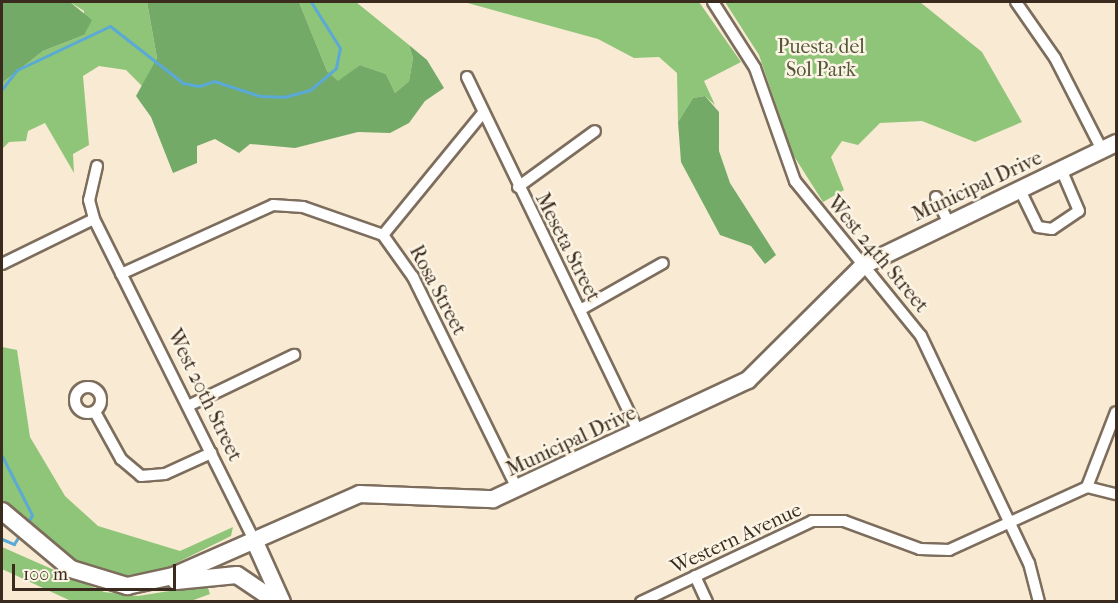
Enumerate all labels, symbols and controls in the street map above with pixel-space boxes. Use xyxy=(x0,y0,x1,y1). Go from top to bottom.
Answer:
park label: Puesta del Sol Park xyxy=(777,34,865,81)
street label: Municipal Drive xyxy=(908,145,1046,227)
street label: Meseta Street xyxy=(530,189,606,305)
street label: West 24th Street xyxy=(822,191,934,317)
street label: Rosa Street xyxy=(404,241,472,339)
street label: West 20th Street xyxy=(163,325,247,465)
street label: Municipal Drive xyxy=(502,400,640,482)
street label: Western Avenue xyxy=(667,497,805,579)
scale bar xyxy=(15,552,178,590)
text: 100 m xyxy=(23,564,68,585)

